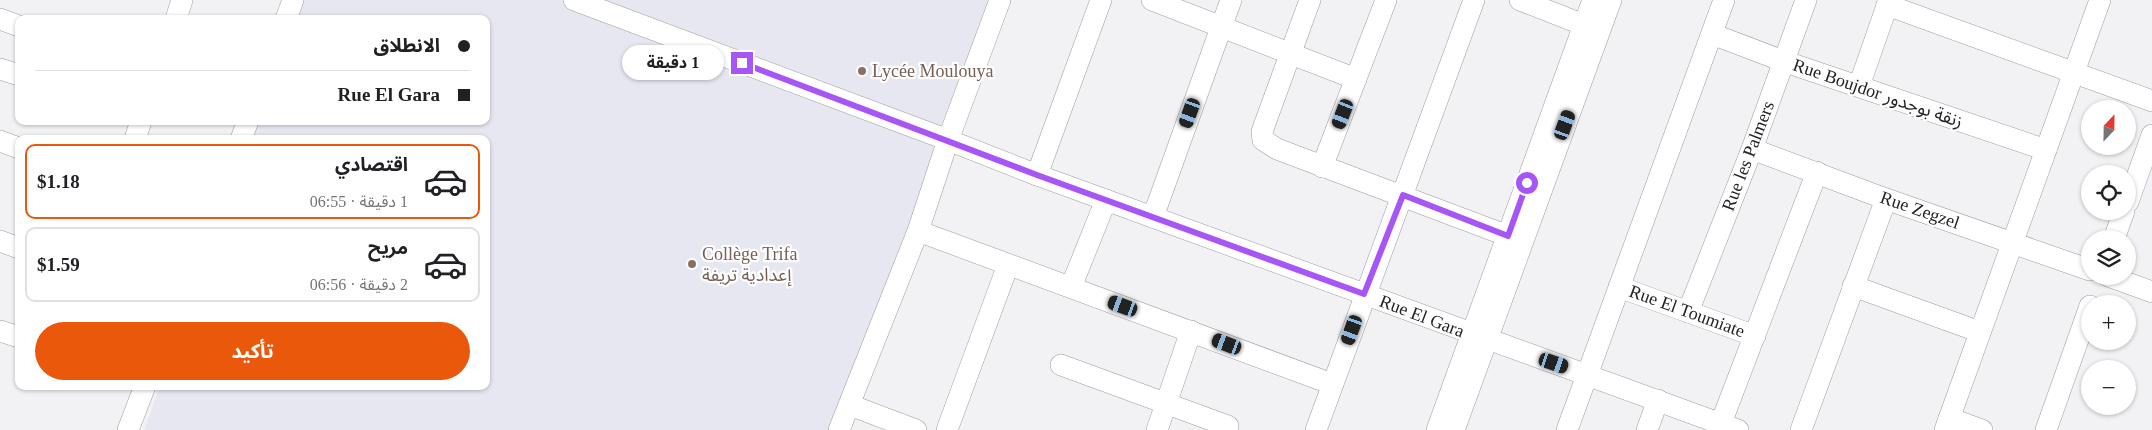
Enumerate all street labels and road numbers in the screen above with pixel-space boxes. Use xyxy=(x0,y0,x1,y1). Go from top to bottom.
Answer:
street label: Rue Boujdor زنقة بوجدور xyxy=(1790,55,1966,132)
street label: Rue les Palmers xyxy=(1718,98,1778,214)
street label: Rue Zegzel xyxy=(1878,187,1962,233)
street label: Rue El Toumiate xyxy=(1627,281,1747,341)
street label: Rue El Gara xyxy=(1377,291,1467,341)

